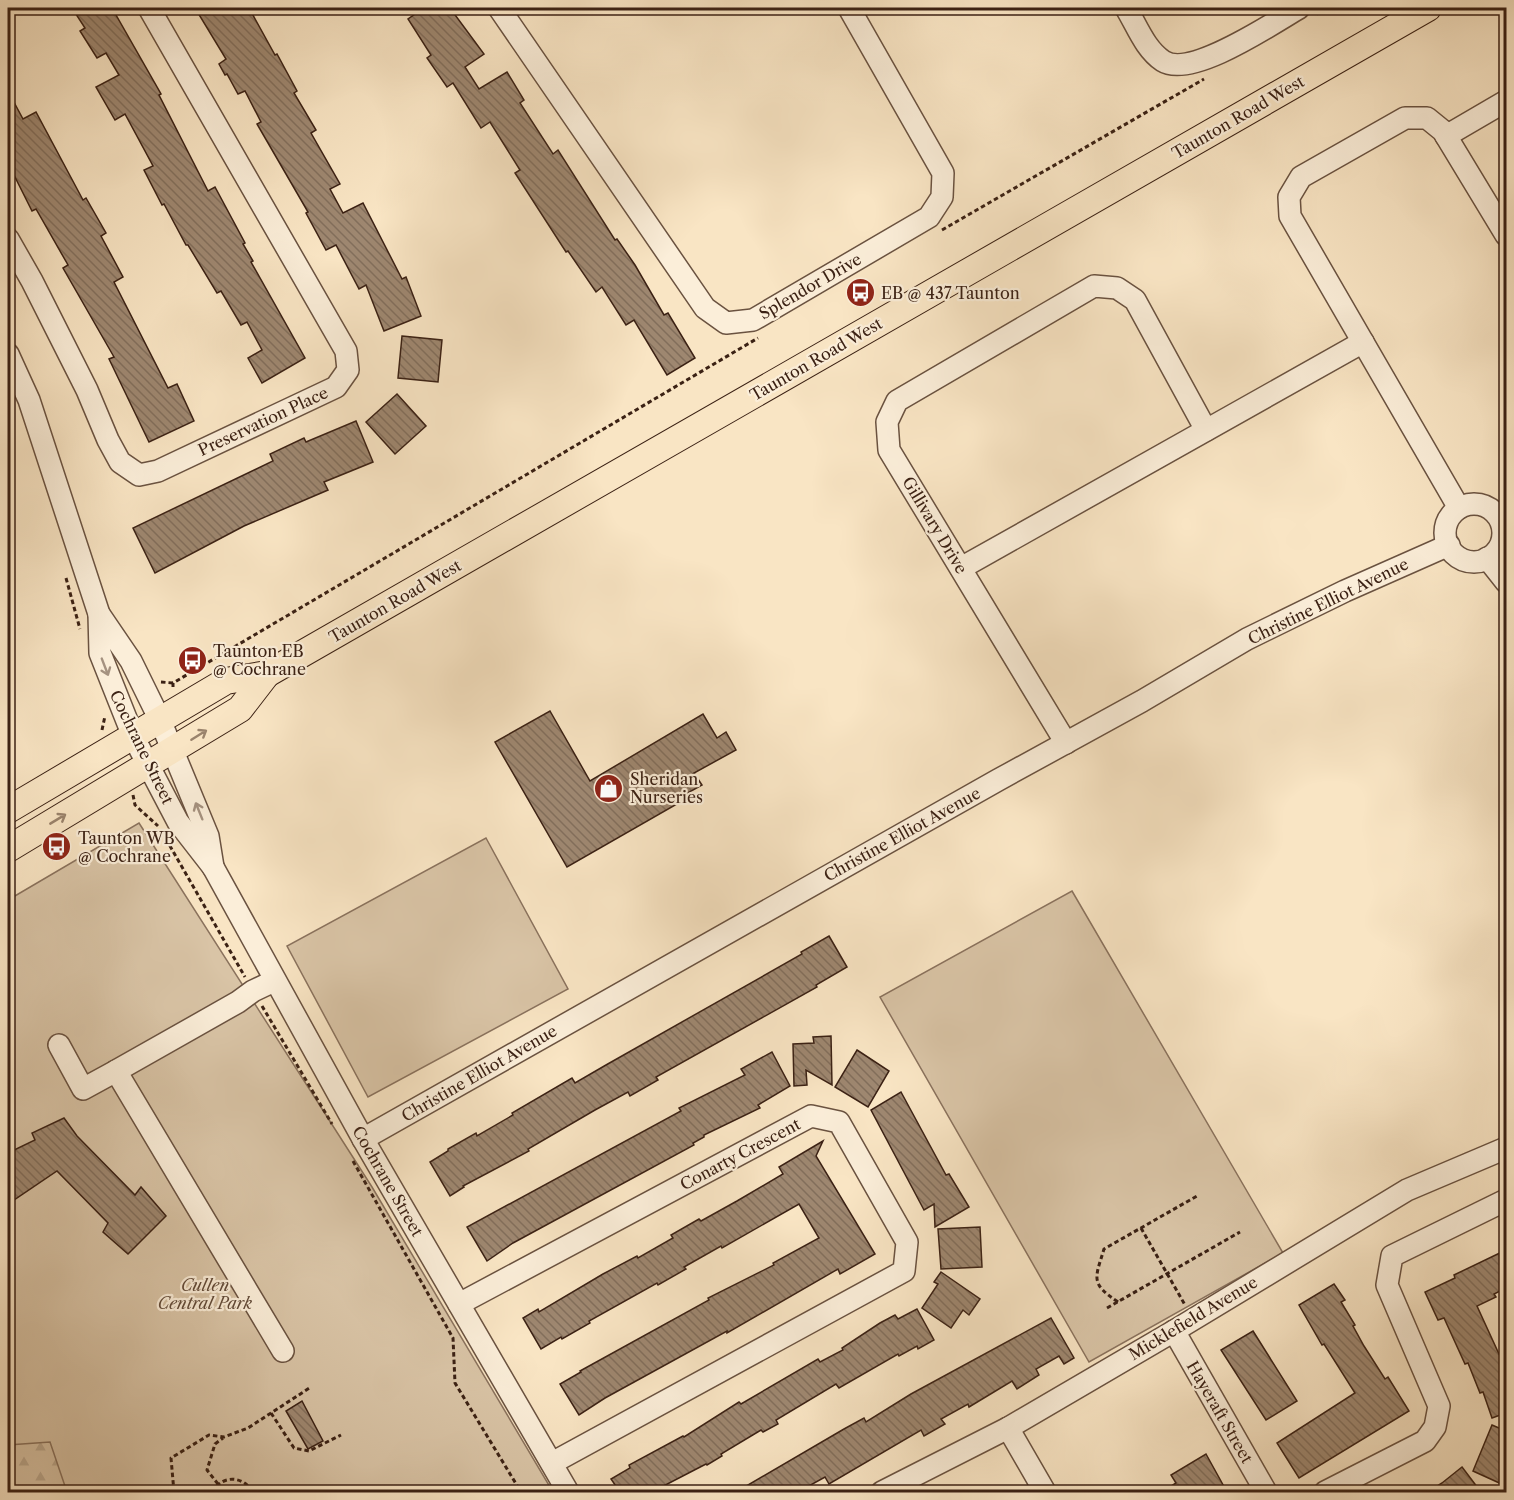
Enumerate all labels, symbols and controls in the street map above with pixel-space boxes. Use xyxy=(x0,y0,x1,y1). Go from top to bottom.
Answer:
street label: Taunton Road West xyxy=(1168,71,1308,163)
street label: Splendor Drive xyxy=(755,249,865,323)
bus stop icon: EB @ 437 Taunton xyxy=(844,277,876,309)
place label: EB @ 437 Taunton xyxy=(881,283,1020,303)
street label: Taunton Road West xyxy=(746,313,886,405)
street label: Preservation Place xyxy=(195,382,331,460)
street label: Gillivary Drive xyxy=(898,473,972,577)
street label: Christine Elliot Avenue xyxy=(1245,553,1411,649)
street label: Taunton Road West xyxy=(325,555,465,647)
place label: Taunton EB @ Cochrane xyxy=(213,641,306,679)
bus stop icon: Taunton EB @ Cochrane xyxy=(176,644,208,676)
one-way arrow xyxy=(100,657,111,676)
street label: Cochrane Street xyxy=(106,687,178,808)
one-way arrow xyxy=(190,729,207,741)
place label: Sheridan Nurseries xyxy=(630,769,703,807)
shop icon: Sheridan Nurseries xyxy=(593,772,625,804)
street label: Christine Elliot Avenue xyxy=(820,783,984,885)
one-way arrow xyxy=(193,802,204,821)
one-way arrow xyxy=(49,813,66,825)
place label: Taunton WB @ Cochrane xyxy=(78,828,175,866)
bus stop icon: Taunton WB @ Cochrane xyxy=(41,831,73,863)
street label: Christine Elliot Avenue xyxy=(398,1020,560,1126)
street label: Conarty Crescent xyxy=(676,1114,804,1194)
street label: Cochrane Street xyxy=(348,1122,428,1240)
street label: Micklefield Avenue xyxy=(1125,1272,1261,1364)
park label: Cullen Central Park xyxy=(158,1275,253,1313)
street label: Hayeraft Street xyxy=(1183,1357,1258,1467)

